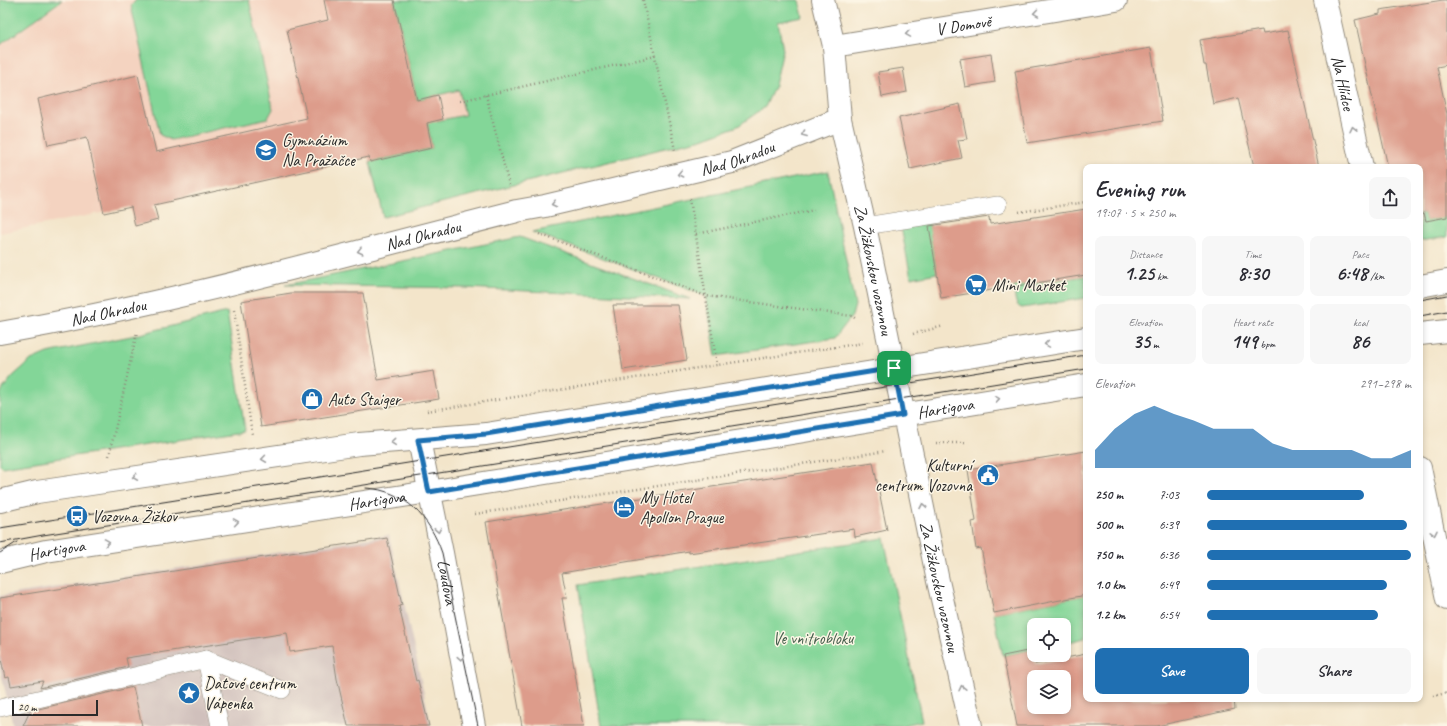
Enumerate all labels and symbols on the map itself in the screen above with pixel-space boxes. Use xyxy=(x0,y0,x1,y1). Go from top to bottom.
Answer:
one-way arrow xyxy=(1033,8,1039,17)
street label: V Domově xyxy=(935,10,995,40)
one-way arrow xyxy=(905,29,911,38)
street label: Na Hlídce xyxy=(1327,54,1359,114)
one-way arrow xyxy=(1350,126,1358,132)
one-way arrow xyxy=(800,129,807,137)
place label: Gymnázium Na Pražačce xyxy=(282,130,356,171)
street label: Nad Ohradou xyxy=(698,136,779,180)
school or university icon: Gymnázium Na Pražačce xyxy=(253,137,279,163)
one-way arrow xyxy=(677,169,684,177)
one-way arrow xyxy=(551,199,557,207)
street label: Za Žižkovskou vozovnou xyxy=(849,203,897,339)
street label: Nad Ohradou xyxy=(383,215,464,255)
one-way arrow xyxy=(356,246,363,255)
supermarket icon: Mini Market xyxy=(963,272,989,298)
place label: Mini Market xyxy=(992,275,1068,296)
street label: Nad Ohradou xyxy=(69,294,149,331)
one-way arrow xyxy=(1044,339,1051,348)
pin xyxy=(877,351,911,385)
shop icon: Auto Staiger xyxy=(299,386,325,412)
place label: Auto Staiger xyxy=(328,389,402,410)
street label: Hartigova xyxy=(916,393,977,423)
one-way arrow xyxy=(994,395,1000,404)
one-way arrow xyxy=(390,437,396,446)
one-way arrow xyxy=(261,454,267,463)
place label: Kulturní centrum Vozovna xyxy=(875,455,976,496)
public building icon: Kulturní centrum Vozovna xyxy=(975,462,1001,488)
one-way arrow xyxy=(132,472,139,481)
street label: Hartigova xyxy=(347,486,408,515)
place label: My Hotel Apollon Prague xyxy=(640,487,725,528)
hotel icon: My Hotel Apollon Prague xyxy=(611,494,637,520)
bus stop icon: Vozovna Žižkov xyxy=(64,503,90,529)
one-way arrow xyxy=(919,503,928,509)
place label: Vozovna Žižkov xyxy=(92,506,178,527)
one-way arrow xyxy=(232,518,239,527)
street label: Za Žižkovskou vozovnou xyxy=(915,520,964,656)
one-way arrow xyxy=(433,527,441,533)
one-way arrow xyxy=(1429,530,1437,537)
street label: Hartigova xyxy=(26,535,88,566)
one-way arrow xyxy=(104,538,110,547)
street label: Loudova xyxy=(432,558,462,608)
park label: Ve vnitrobloku xyxy=(773,628,855,649)
one-way arrow xyxy=(457,655,465,661)
place label: Datové centrum Vápenka xyxy=(204,673,297,714)
place icon: Datové centrum Vápenka xyxy=(176,680,202,706)
one-way arrow xyxy=(959,685,967,691)
scale bar xyxy=(12,698,98,717)

